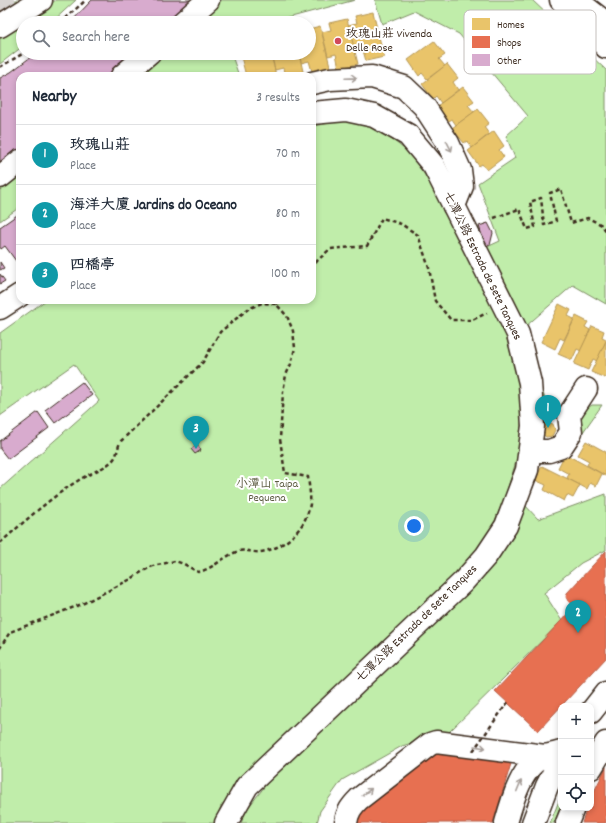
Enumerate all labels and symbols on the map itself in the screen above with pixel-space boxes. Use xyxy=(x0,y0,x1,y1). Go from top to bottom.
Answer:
legend xyxy=(464,10,596,74)
text: Homes xyxy=(497,18,525,34)
place label: 玫瑰山莊 Vivenda Delle Rose xyxy=(346,26,432,57)
marker: 玫瑰山莊 Vivenda Delle Rose xyxy=(333,36,343,46)
text: Shops xyxy=(497,36,522,52)
text: Other xyxy=(497,54,522,70)
one-way arrow xyxy=(344,74,357,82)
one-way arrow xyxy=(446,140,453,152)
street label: 七潭公路 Estrada de Sete Tanques xyxy=(439,189,525,343)
pin: 1 xyxy=(535,395,561,428)
pin: 3 xyxy=(183,416,209,449)
park label: 小潭山 Taipa Pequena xyxy=(236,476,299,507)
your location xyxy=(404,516,424,536)
street label: 七潭公路 Estrada de Sete Tanques xyxy=(352,561,482,687)
pin: 2 xyxy=(565,600,591,633)
one-way arrow xyxy=(473,743,486,751)
one-way arrow xyxy=(516,781,523,793)
one-way arrow xyxy=(361,788,372,797)

